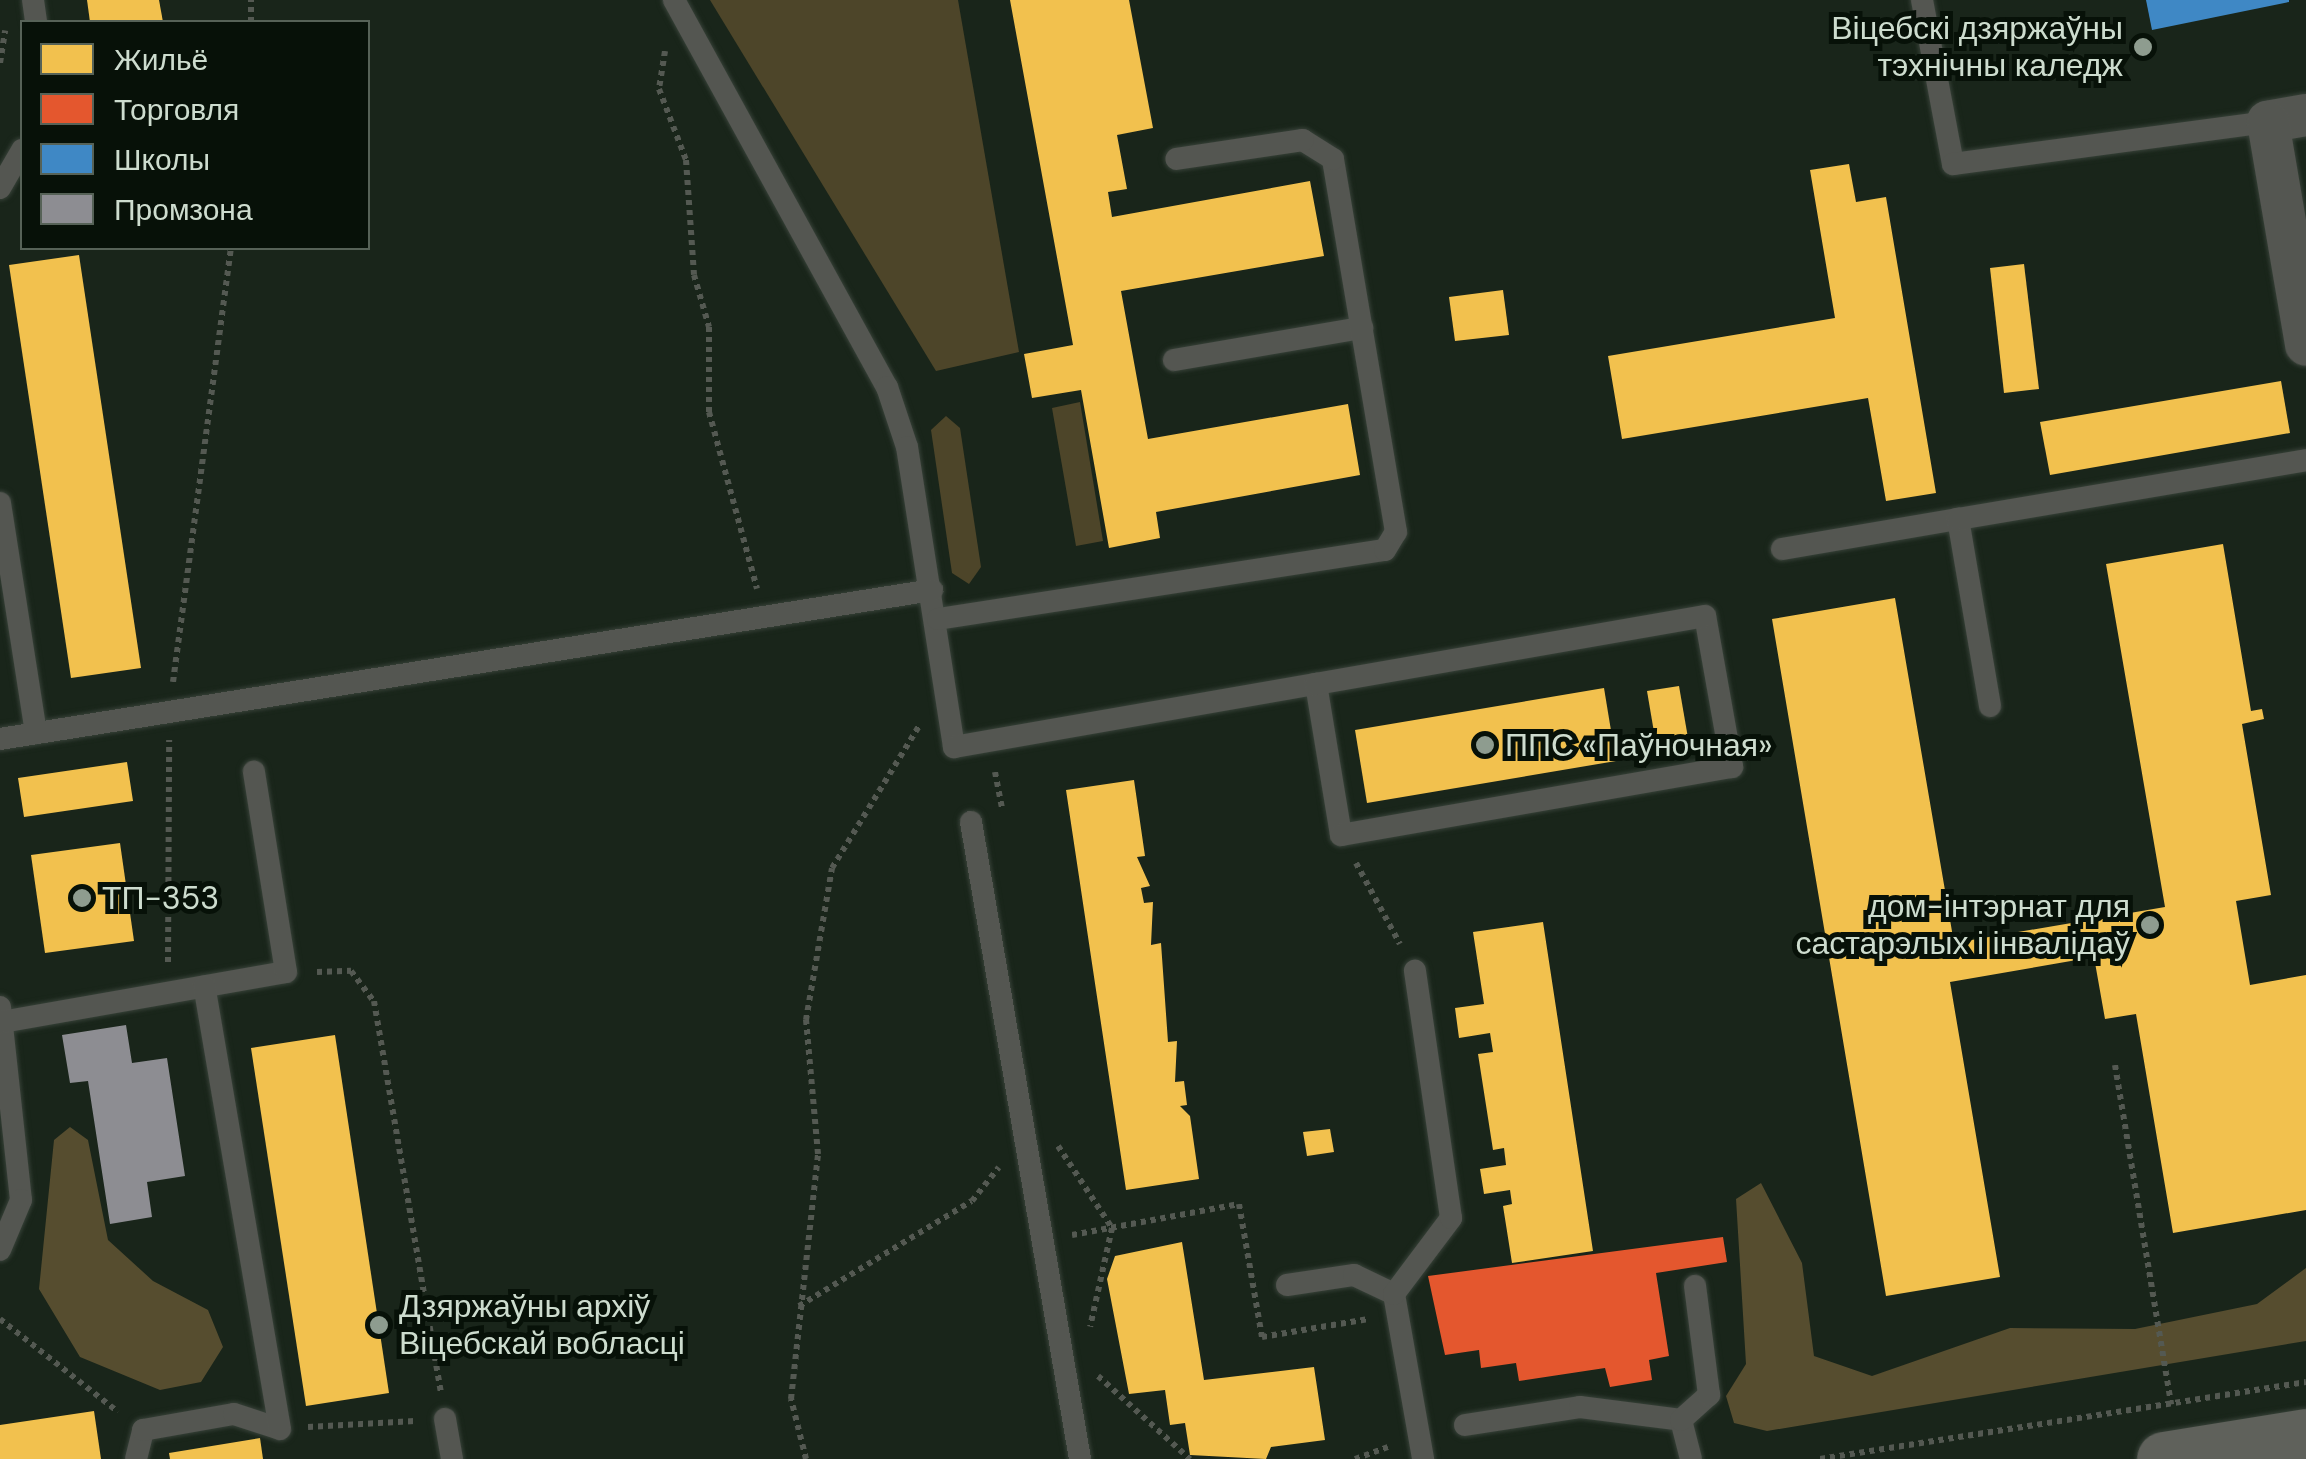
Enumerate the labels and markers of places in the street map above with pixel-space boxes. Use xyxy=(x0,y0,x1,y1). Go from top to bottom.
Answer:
place label: Віцебскі дзяржаўны тэхнічны каледж xyxy=(1831,10,2123,85)
marker: Віцебскі дзяржаўны тэхнічны каледж xyxy=(2132,36,2154,58)
place label: ППС «Паўночная» xyxy=(1505,726,1773,764)
marker: ППС «Паўночная» xyxy=(1474,734,1496,756)
place label: ТП-353 xyxy=(102,879,219,917)
marker: ТП-353 xyxy=(71,887,93,909)
place label: дом-інтэрнат для састарэлых і інвалідаў xyxy=(1795,888,2130,963)
marker: дом-інтэрнат для састарэлых і інвалідаў xyxy=(2139,914,2161,936)
place label: Дзяржаўны архіў Віцебскай вобласці xyxy=(399,1288,685,1363)
marker: Дзяржаўны архіў Віцебскай вобласці xyxy=(368,1314,390,1336)

